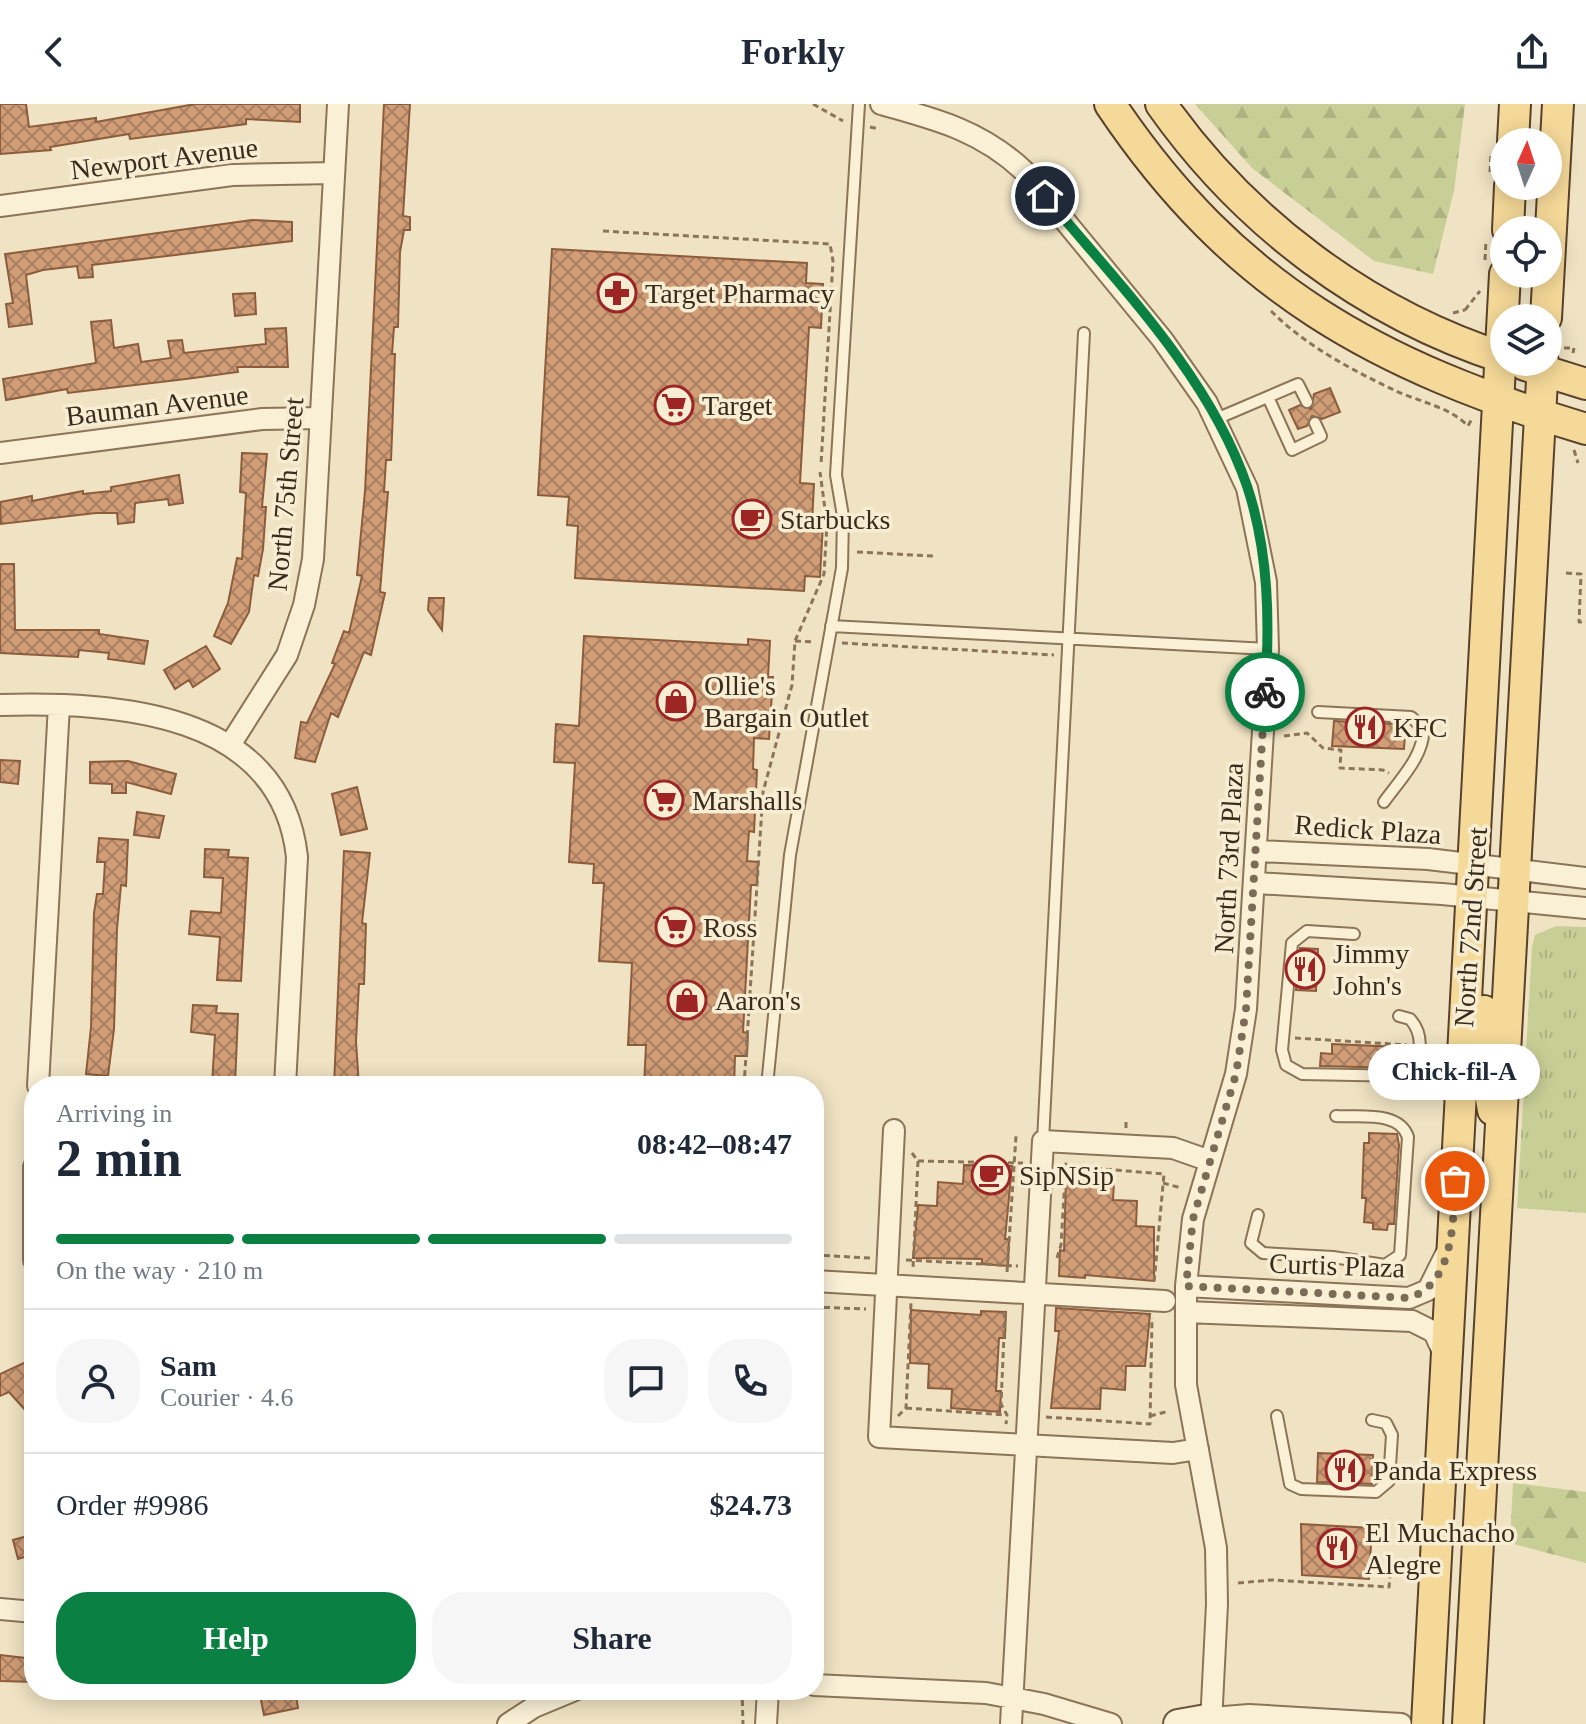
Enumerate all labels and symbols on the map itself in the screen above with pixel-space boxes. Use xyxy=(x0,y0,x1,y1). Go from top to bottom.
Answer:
north arrow xyxy=(1490,128,1562,200)
street label: Newport Avenue xyxy=(69,132,259,185)
pin xyxy=(1011,162,1079,230)
pharmacy icon: Target Pharmacy xyxy=(596,272,638,314)
place label: Target Pharmacy xyxy=(645,278,835,309)
street label: Bauman Avenue xyxy=(64,379,250,432)
supermarket icon: Target xyxy=(653,384,695,426)
place label: Target xyxy=(702,390,773,421)
street label: North 75th Street xyxy=(262,396,309,592)
cafe icon: Starbucks xyxy=(731,498,773,540)
place label: Starbucks xyxy=(780,504,890,535)
courier xyxy=(1225,652,1305,732)
place label: Ollie's Bargain Outlet xyxy=(704,670,869,733)
shop icon: Ollie's Bargain Outlet xyxy=(655,680,697,722)
restaurant icon: KFC xyxy=(1344,706,1386,748)
place label: KFC xyxy=(1393,712,1447,743)
street label: North 73rd Plaza xyxy=(1208,761,1249,954)
supermarket icon: Marshalls xyxy=(643,779,685,821)
place label: Marshalls xyxy=(692,785,802,816)
street label: Redick Plaza xyxy=(1294,809,1443,850)
street label: North 72nd Street xyxy=(1448,826,1493,1028)
supermarket icon: Ross xyxy=(654,906,696,948)
place label: Ross xyxy=(703,912,757,943)
place label: Jimmy John's xyxy=(1333,938,1409,1001)
restaurant icon: Jimmy John's xyxy=(1284,948,1326,990)
shop icon: Aaron's xyxy=(666,979,708,1021)
place label: Aaron's xyxy=(715,985,801,1016)
callout: Chick-fil-A xyxy=(1369,1045,1541,1101)
pin xyxy=(1421,1147,1489,1215)
cafe icon: SipNSip xyxy=(970,1154,1012,1196)
place label: SipNSip xyxy=(1019,1160,1114,1191)
street label: Curtis Plaza xyxy=(1268,1248,1406,1283)
restaurant icon: Panda Express xyxy=(1324,1449,1366,1491)
place label: Panda Express xyxy=(1373,1455,1537,1486)
place label: El Muchacho Alegre xyxy=(1365,1517,1515,1580)
restaurant icon: El Muchacho Alegre xyxy=(1316,1527,1358,1569)

